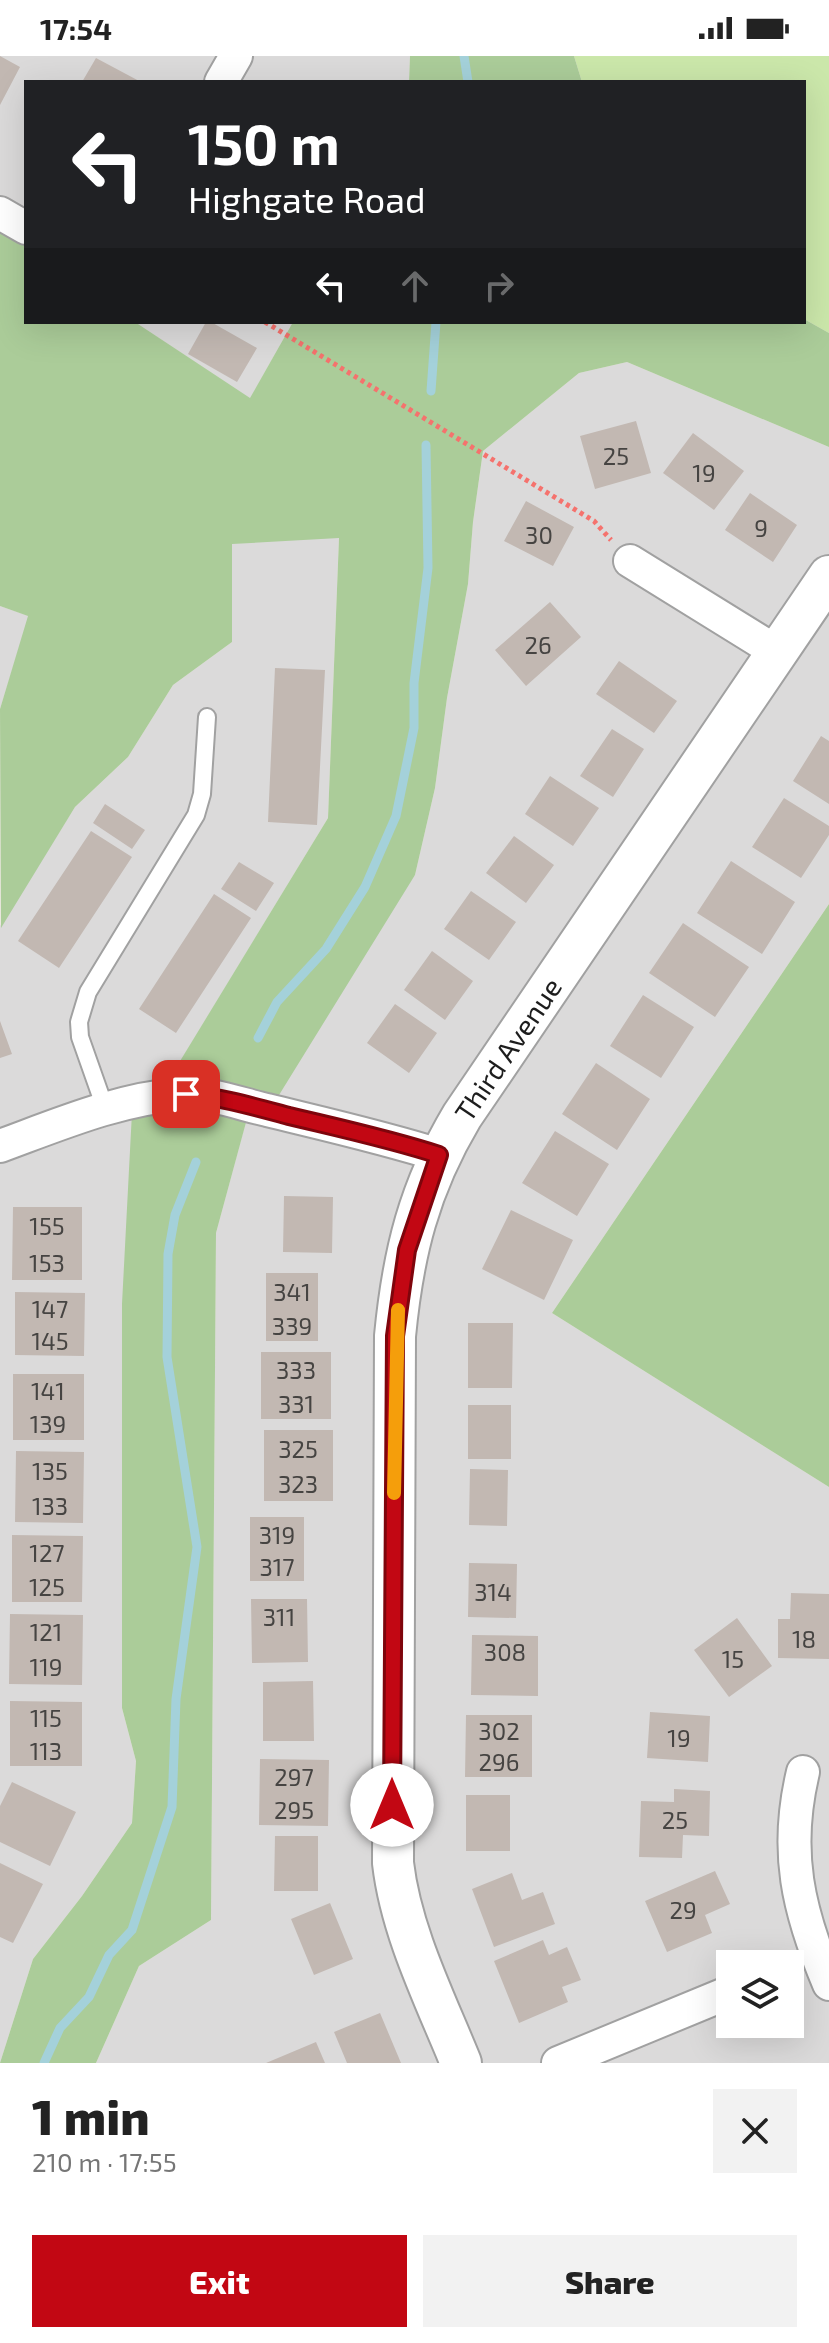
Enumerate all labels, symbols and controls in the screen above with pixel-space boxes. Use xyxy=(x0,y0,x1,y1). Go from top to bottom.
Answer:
text: 17:54 xyxy=(40,10,112,46)
text: 150 m xyxy=(188,109,340,176)
icon: left xyxy=(56,112,160,216)
text: Highgate Road xyxy=(188,177,426,220)
icon: left xyxy=(309,264,353,308)
icon: ahead xyxy=(393,264,437,308)
icon: right xyxy=(477,264,521,308)
house number: 25 xyxy=(603,441,629,470)
house number: 19 xyxy=(692,458,716,487)
house number: 9 xyxy=(754,513,768,542)
house number: 30 xyxy=(525,520,553,549)
house number: 26 xyxy=(524,630,552,659)
street label: Third Avenue xyxy=(447,971,568,1127)
pin xyxy=(152,1060,220,1128)
icon: arrive xyxy=(164,1072,208,1116)
house number: 155 xyxy=(29,1211,65,1240)
house number: 153 xyxy=(29,1248,65,1277)
house number: 341 xyxy=(273,1277,311,1306)
house number: 147 xyxy=(32,1294,68,1323)
house number: 339 xyxy=(272,1311,312,1340)
house number: 145 xyxy=(31,1326,69,1355)
house number: 333 xyxy=(276,1355,316,1384)
house number: 141 xyxy=(31,1376,65,1405)
house number: 331 xyxy=(278,1389,314,1418)
house number: 139 xyxy=(30,1409,66,1438)
house number: 325 xyxy=(278,1434,318,1463)
house number: 135 xyxy=(32,1456,68,1485)
house number: 323 xyxy=(278,1469,318,1498)
house number: 133 xyxy=(32,1491,68,1520)
house number: 319 xyxy=(259,1520,295,1549)
house number: 127 xyxy=(29,1538,65,1567)
house number: 317 xyxy=(259,1552,295,1581)
house number: 125 xyxy=(29,1572,65,1601)
house number: 314 xyxy=(474,1577,512,1606)
house number: 311 xyxy=(263,1602,295,1631)
house number: 121 xyxy=(30,1617,62,1646)
house number: 18 xyxy=(792,1624,816,1653)
house number: 308 xyxy=(484,1637,526,1666)
house number: 15 xyxy=(722,1644,744,1673)
house number: 119 xyxy=(30,1652,62,1681)
house number: 115 xyxy=(30,1703,62,1732)
house number: 302 xyxy=(478,1716,520,1745)
house number: 19 xyxy=(667,1723,691,1752)
house number: 113 xyxy=(30,1736,62,1765)
house number: 296 xyxy=(479,1747,519,1776)
house number: 297 xyxy=(274,1762,314,1791)
position arrow xyxy=(350,1763,434,1847)
house number: 295 xyxy=(274,1795,314,1824)
house number: 25 xyxy=(662,1805,688,1834)
house number: 29 xyxy=(669,1895,697,1924)
map controls xyxy=(716,1950,804,2038)
button: layers xyxy=(716,1950,804,2038)
text: 1 min xyxy=(32,2087,150,2145)
button: close xyxy=(713,2089,797,2173)
text: 210 m · 17:55 xyxy=(32,2146,177,2177)
button: Exit xyxy=(32,2235,407,2327)
button: Share xyxy=(423,2235,797,2327)

